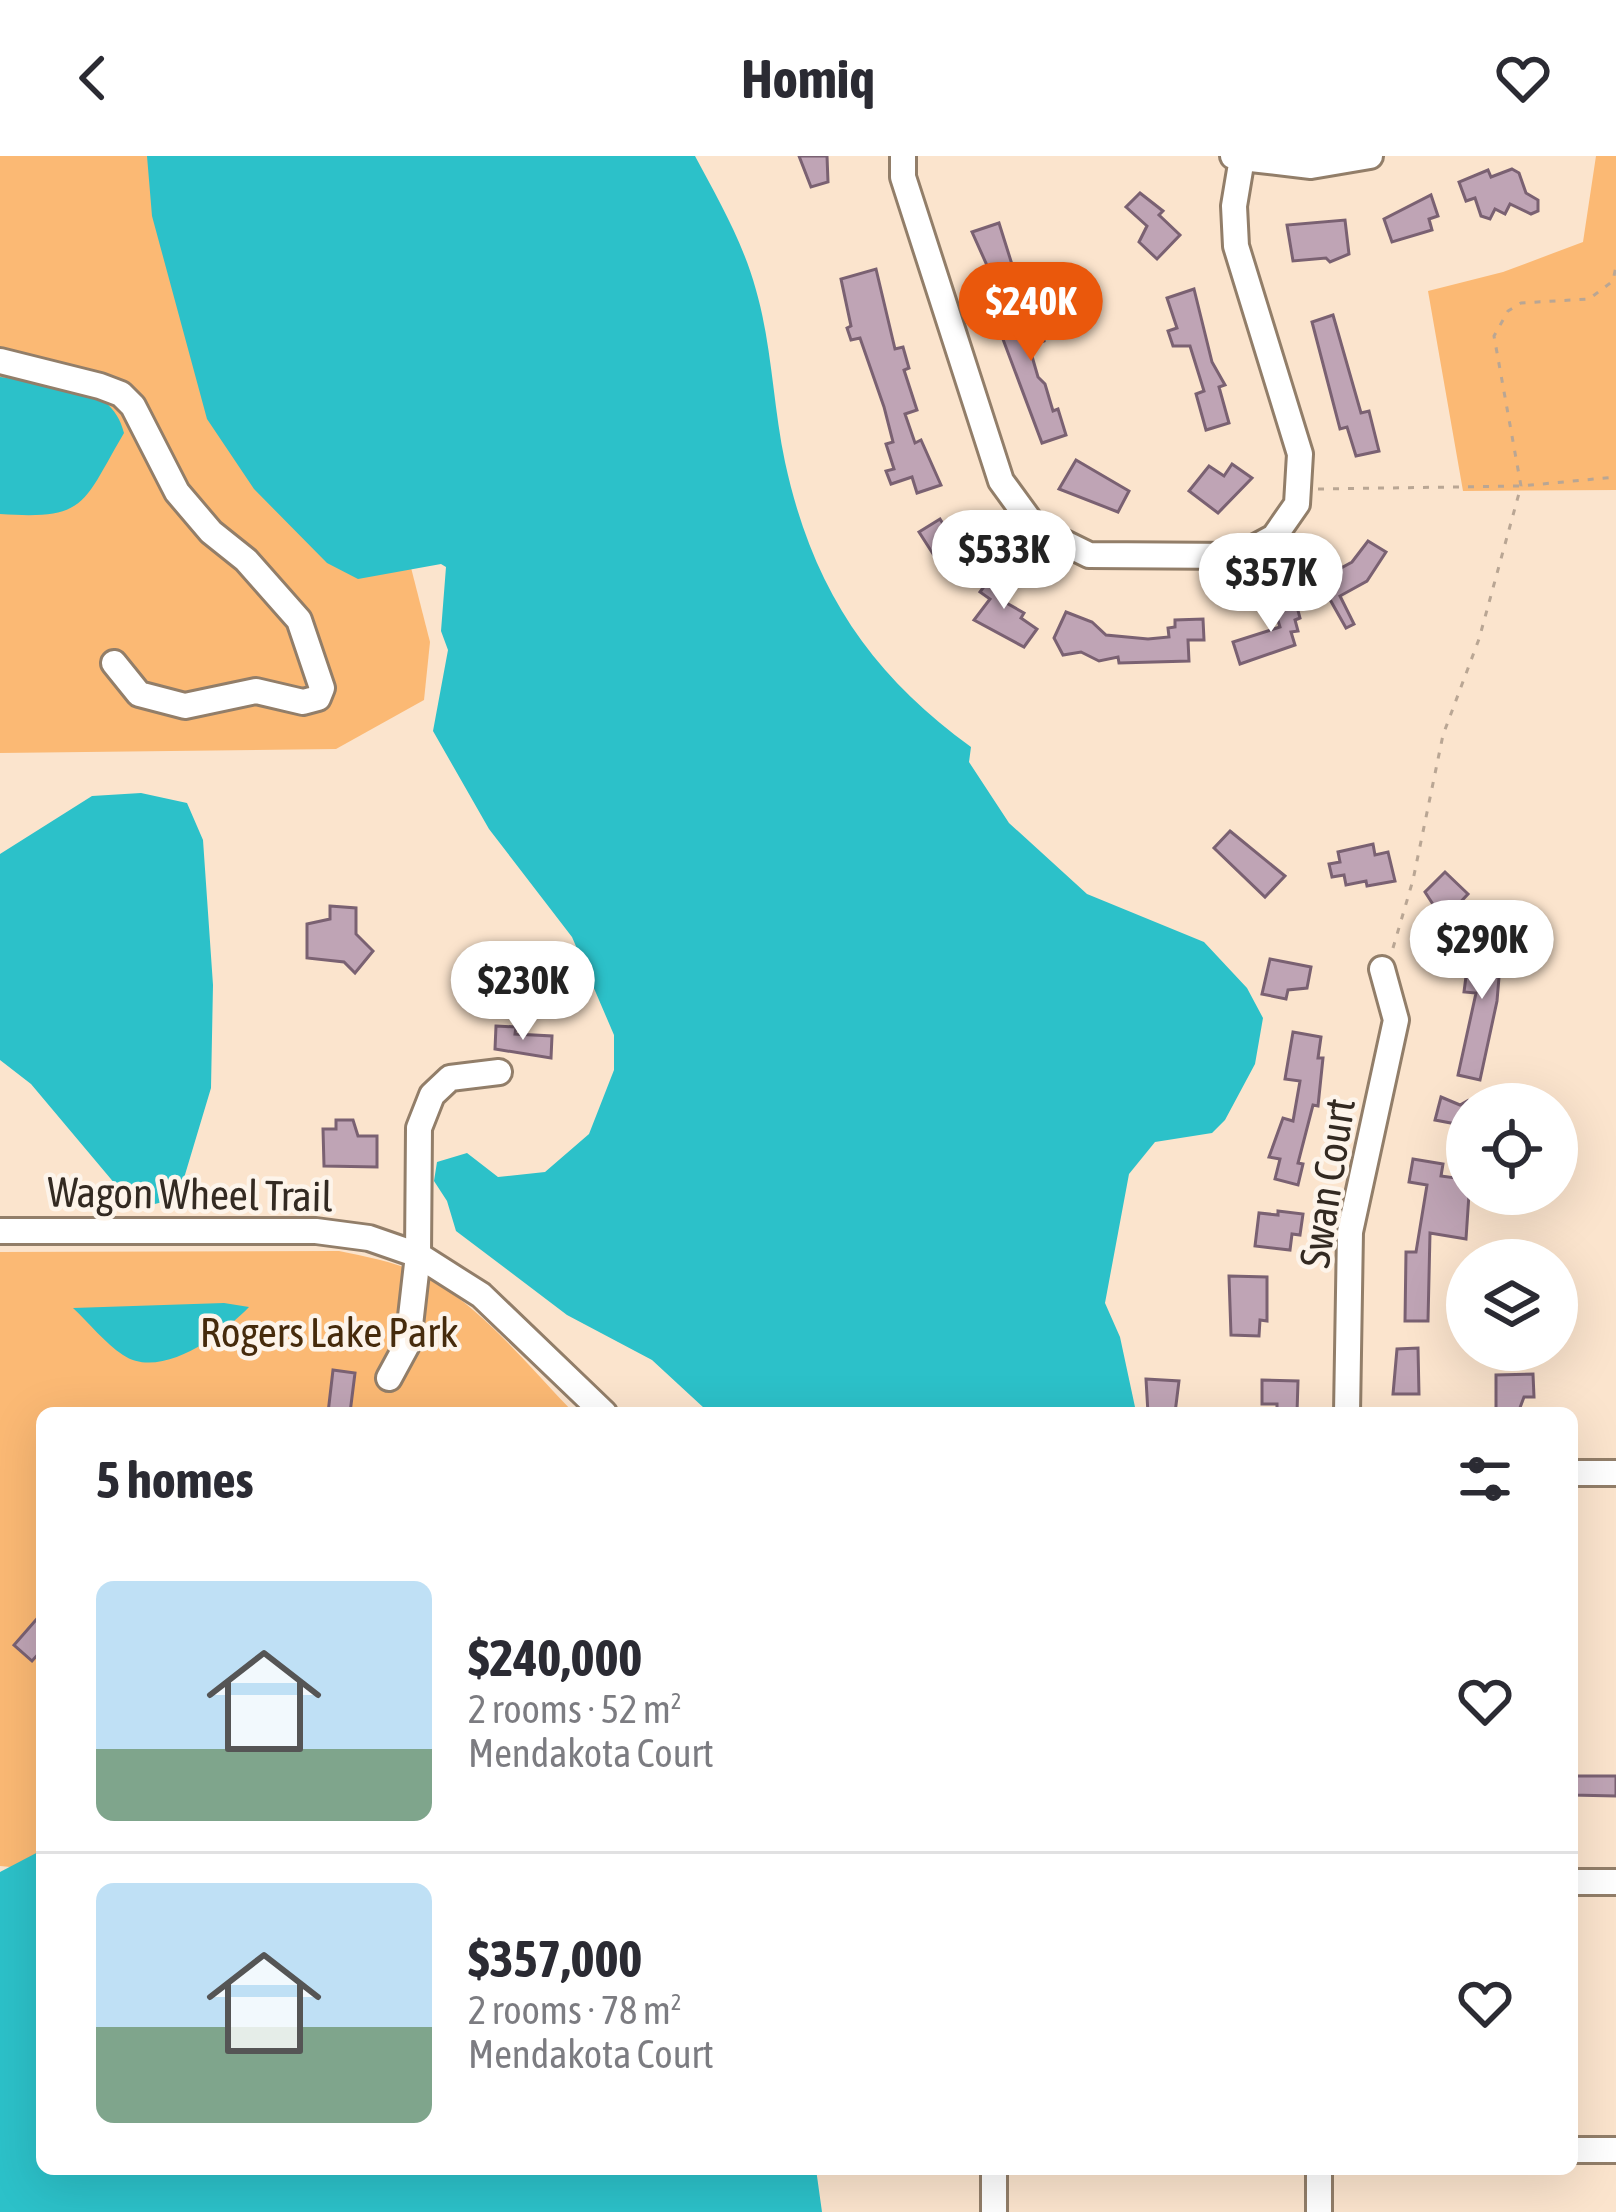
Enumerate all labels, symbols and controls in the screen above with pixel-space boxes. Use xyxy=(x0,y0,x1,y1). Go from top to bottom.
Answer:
icon: back xyxy=(60,45,126,111)
icon: heart xyxy=(1490,45,1556,111)
text: Homiq xyxy=(741,48,875,109)
pin: $240K xyxy=(947,262,1115,364)
text: $240K xyxy=(986,279,1076,323)
pin: $533K xyxy=(920,510,1088,612)
text: $533K xyxy=(959,527,1049,571)
pin: $357K xyxy=(1187,533,1355,635)
text: $357K xyxy=(1226,550,1316,594)
pin: $290K xyxy=(1398,900,1566,1002)
text: $290K xyxy=(1437,917,1527,961)
pin: $230K xyxy=(439,941,607,1043)
text: $230K xyxy=(478,958,568,1002)
map controls xyxy=(1446,1083,1578,1371)
button: locate xyxy=(1446,1083,1578,1215)
street label: Swan Court xyxy=(1290,1095,1364,1271)
street label: Wagon Wheel Trail xyxy=(47,1168,333,1220)
button: layers xyxy=(1446,1239,1578,1371)
park label: Rogers Lake Park xyxy=(200,1308,458,1356)
icon: filters xyxy=(1452,1446,1518,1512)
text: 5 homes xyxy=(96,1450,254,1509)
text: $240,000 xyxy=(468,1628,642,1687)
icon: home xyxy=(192,1629,336,1773)
icon: heart xyxy=(1452,1668,1518,1734)
text: 2 rooms · 52 m² xyxy=(468,1687,682,1731)
text: Mendakota Court xyxy=(468,1731,714,1775)
text: $357,000 xyxy=(468,1929,642,1988)
icon: home xyxy=(192,1931,336,2075)
icon: heart xyxy=(1452,1970,1518,2036)
text: 2 rooms · 78 m² xyxy=(468,1988,682,2032)
text: Mendakota Court xyxy=(468,2032,714,2076)

